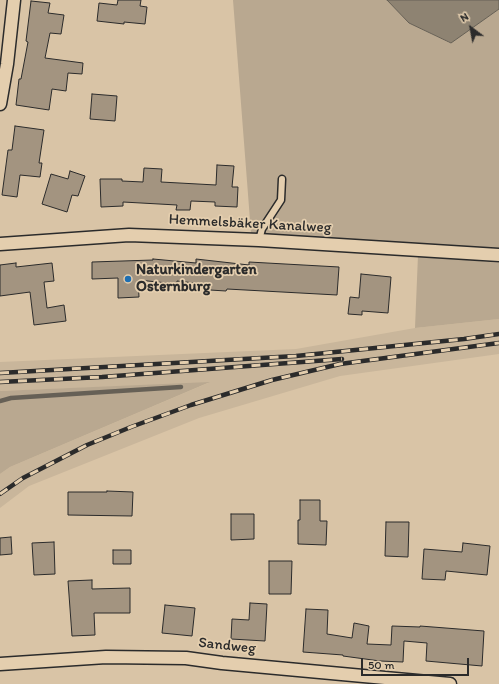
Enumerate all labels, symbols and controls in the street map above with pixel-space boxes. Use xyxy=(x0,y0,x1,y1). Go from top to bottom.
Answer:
north arrow xyxy=(451,8,491,48)
text: N xyxy=(458,10,471,25)
street label: Hemmelsbäker Kanalweg xyxy=(168,211,332,237)
place label: Naturkindergarten Osternburg xyxy=(136,261,257,296)
marker: Naturkindergarten Osternburg xyxy=(123,274,133,284)
street label: Sandweg xyxy=(197,634,257,658)
scale bar xyxy=(363,650,471,676)
text: 50 m xyxy=(368,658,394,672)

